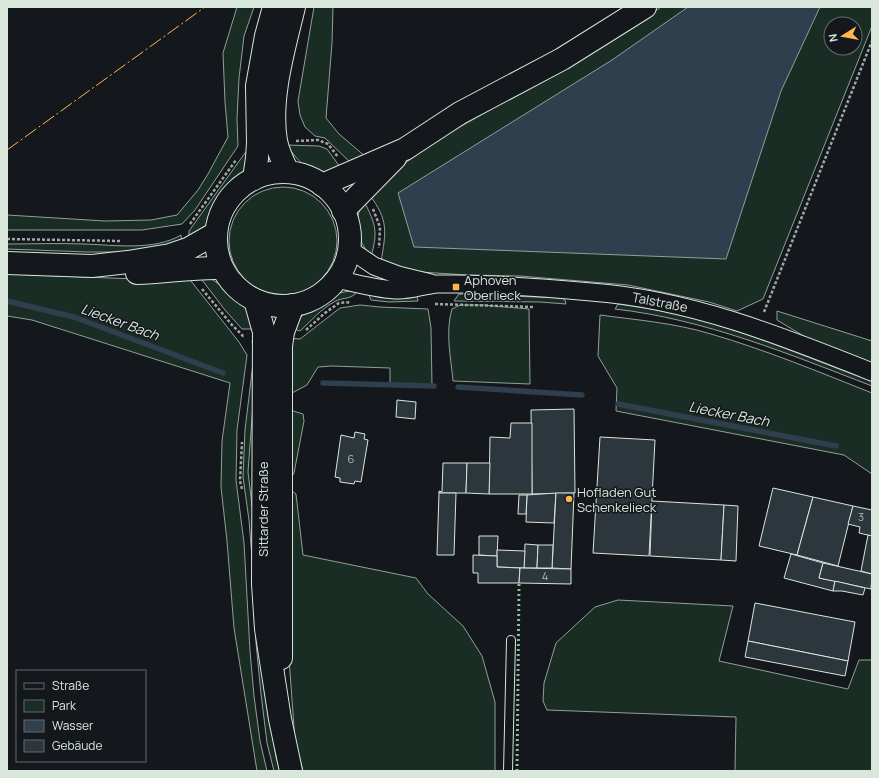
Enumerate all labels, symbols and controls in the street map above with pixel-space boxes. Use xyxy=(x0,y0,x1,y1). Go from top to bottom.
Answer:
north arrow xyxy=(823,16,863,56)
text: N xyxy=(825,33,841,43)
place label: Aphoven Oberlieck xyxy=(464,271,521,304)
marker: Aphoven Oberlieck xyxy=(451,282,461,292)
street label: Talstraße xyxy=(631,288,690,316)
water label: Liecker Bach xyxy=(79,299,162,345)
water label: Liecker Bach xyxy=(687,396,772,431)
house number: 6 xyxy=(348,451,355,466)
street label: Sittarder Straße xyxy=(254,461,272,557)
place label: Hofladen Gut Schenkelieck xyxy=(577,483,657,516)
marker: Hofladen Gut Schenkelieck xyxy=(564,494,574,504)
house number: 3 xyxy=(858,509,864,524)
house number: 4 xyxy=(542,568,548,583)
legend xyxy=(16,670,146,762)
text: Straße xyxy=(52,677,89,694)
text: Park xyxy=(52,697,77,714)
text: Wasser xyxy=(52,717,94,734)
text: Gebäude xyxy=(52,737,103,754)

